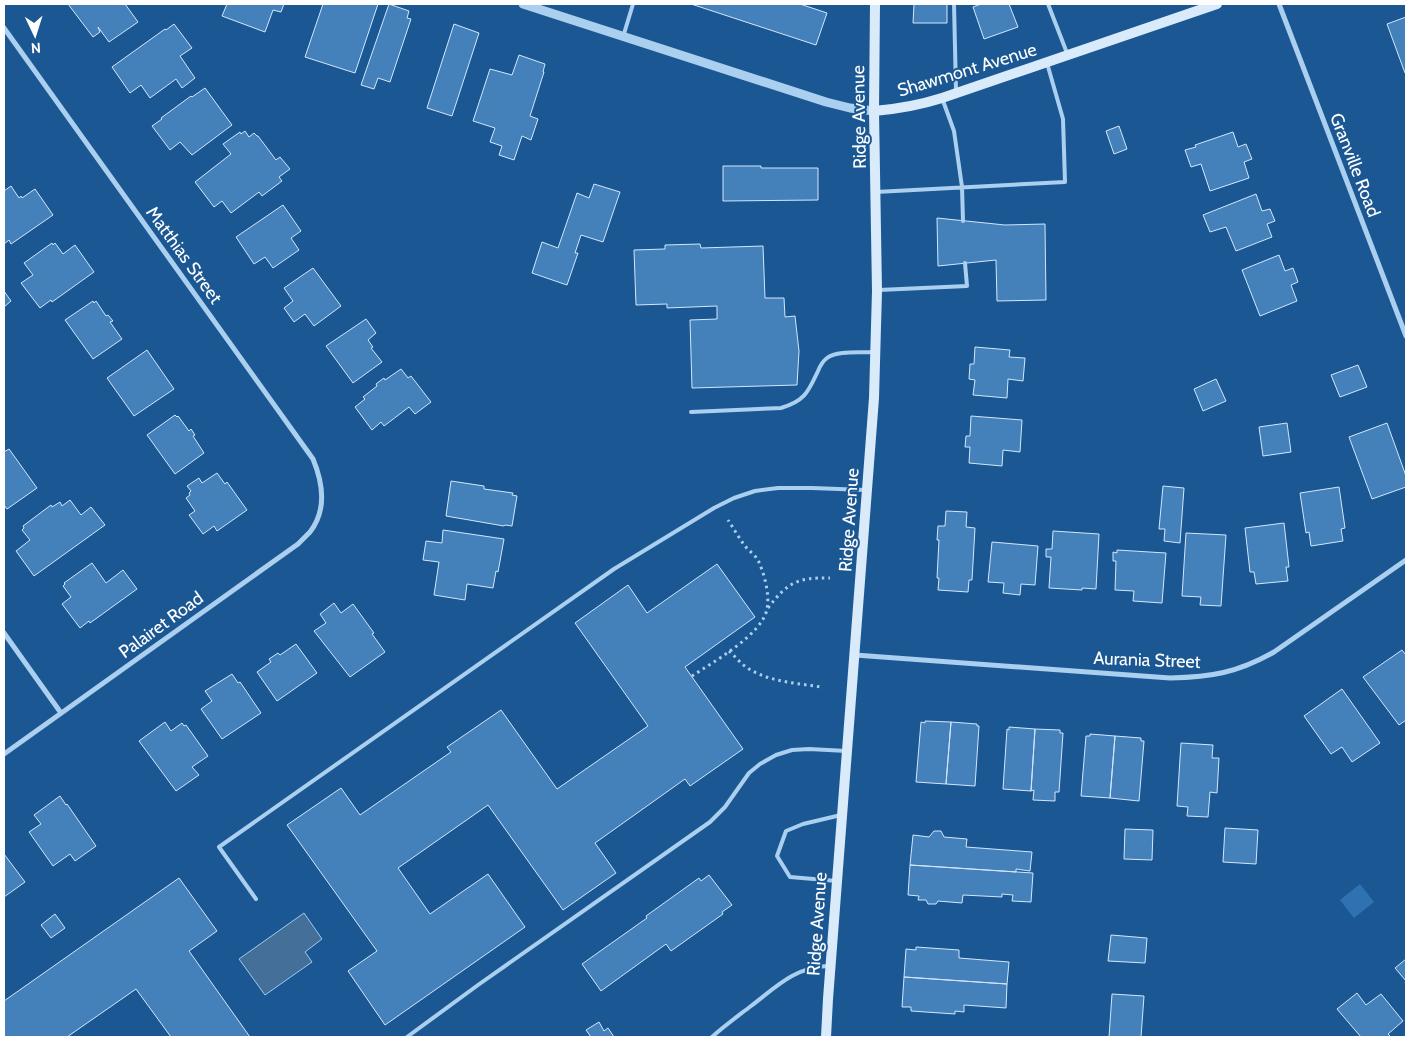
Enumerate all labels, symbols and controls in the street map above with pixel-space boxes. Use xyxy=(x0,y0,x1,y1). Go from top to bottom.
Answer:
north arrow xyxy=(10,10,60,60)
street label: Shawmont Avenue xyxy=(895,38,1039,102)
text: N xyxy=(30,39,41,57)
street label: Ridge Avenue xyxy=(847,65,871,169)
street label: Granville Road xyxy=(1325,110,1385,220)
street label: Matthias Street xyxy=(141,202,227,308)
street label: Ridge Avenue xyxy=(834,467,864,573)
street label: Palairet Road xyxy=(114,587,208,663)
street label: Aurania Street xyxy=(1093,647,1201,673)
street label: Ridge Avenue xyxy=(802,871,832,977)

